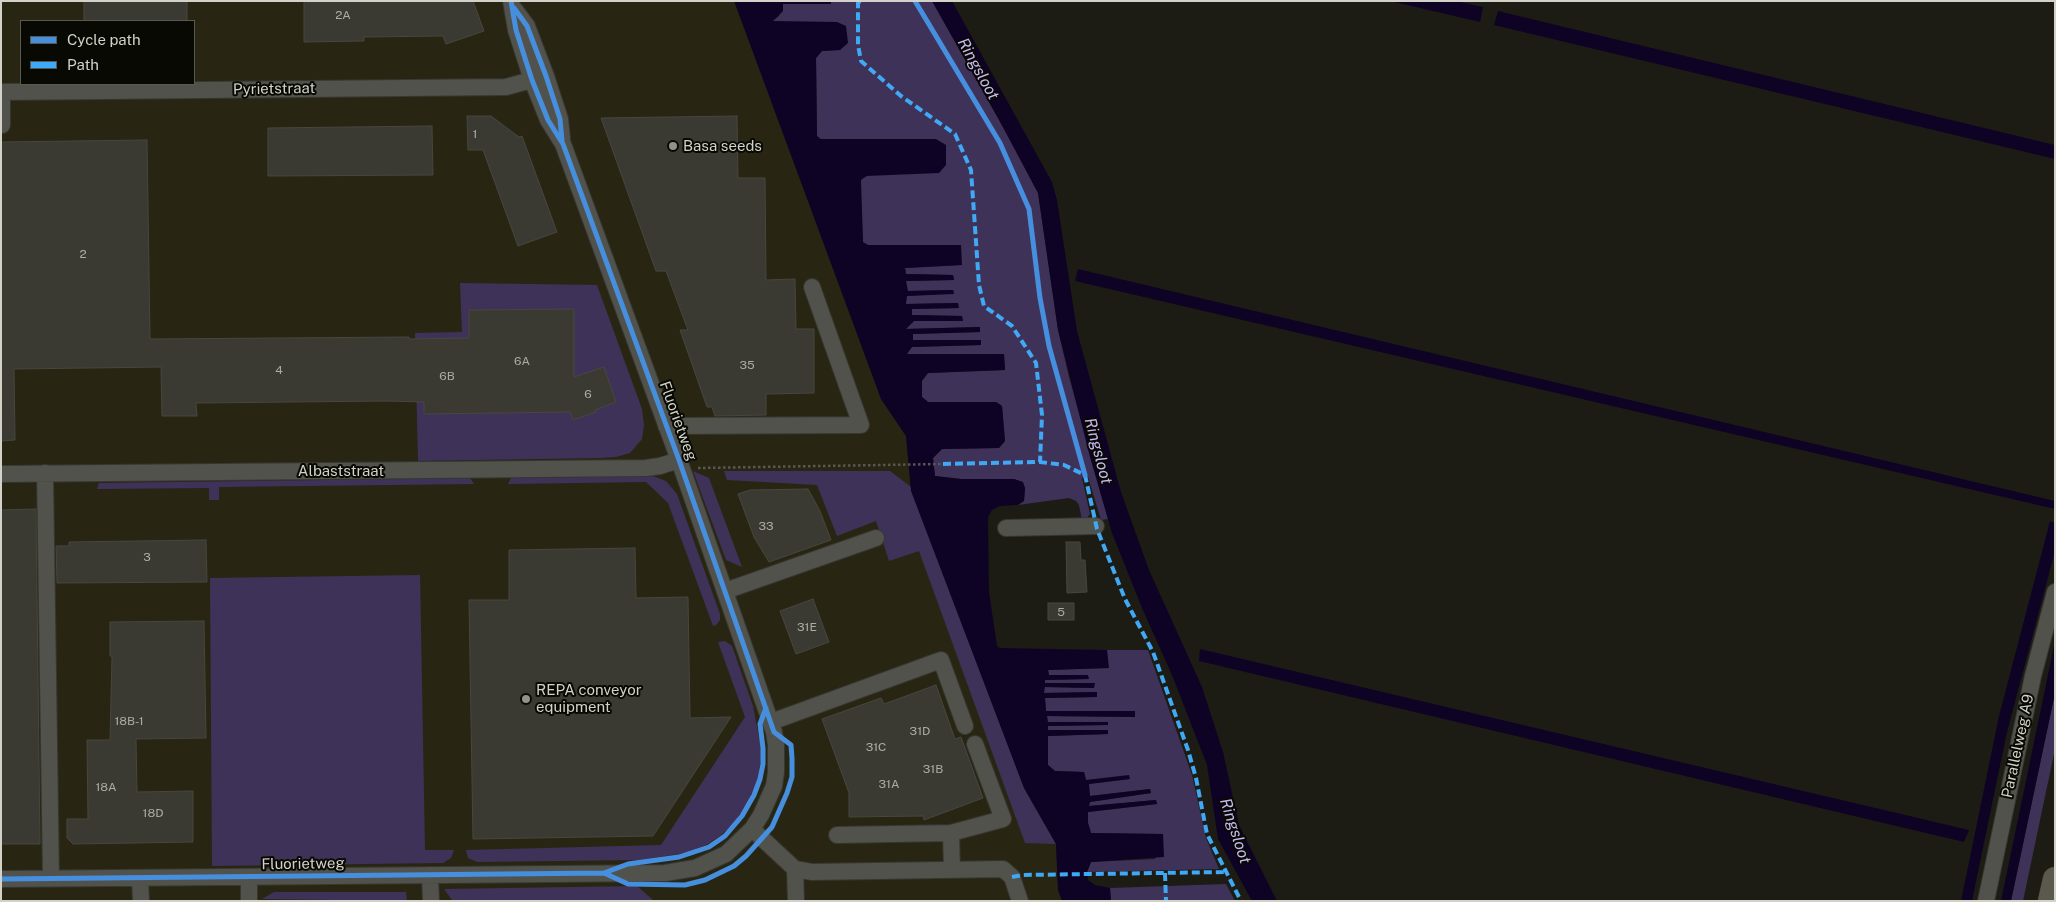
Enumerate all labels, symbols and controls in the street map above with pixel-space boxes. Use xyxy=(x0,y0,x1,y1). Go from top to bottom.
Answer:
house number: 2A xyxy=(335,8,351,22)
legend xyxy=(20,20,195,85)
text: Cycle path xyxy=(67,31,141,48)
water label: Ringsloot xyxy=(953,35,1003,103)
text: Path xyxy=(67,56,99,73)
street label: Pyrietstraat xyxy=(233,79,315,99)
house number: 1 xyxy=(473,127,477,141)
place label: Basa seeds xyxy=(683,137,762,155)
marker: Basa seeds xyxy=(667,140,679,152)
house number: 2 xyxy=(79,247,87,261)
house number: 6A xyxy=(514,354,530,368)
house number: 35 xyxy=(739,358,755,372)
house number: 4 xyxy=(275,363,283,377)
house number: 6B xyxy=(439,369,455,383)
street label: Fluorietweg xyxy=(655,379,701,463)
house number: 6 xyxy=(584,387,592,401)
water label: Ringsloot xyxy=(1080,416,1116,486)
street label: Albaststraat xyxy=(298,462,384,480)
house number: 33 xyxy=(758,519,774,533)
house number: 3 xyxy=(143,550,151,564)
house number: 5 xyxy=(1057,605,1065,619)
house number: 31E xyxy=(797,620,817,634)
place label: REPA conveyor equipment xyxy=(536,681,642,716)
street label: Parallelweg A9 xyxy=(1998,692,2038,800)
marker: REPA conveyor equipment xyxy=(520,693,532,705)
house number: 18B-1 xyxy=(114,714,144,728)
house number: 31D xyxy=(910,724,930,738)
house number: 31C xyxy=(866,740,886,754)
house number: 31B xyxy=(923,762,943,776)
house number: 31A xyxy=(879,777,899,791)
house number: 18A xyxy=(95,780,117,794)
water label: Ringsloot xyxy=(1215,796,1255,866)
house number: 18D xyxy=(143,806,163,820)
street label: Fluorietweg xyxy=(261,854,345,874)

